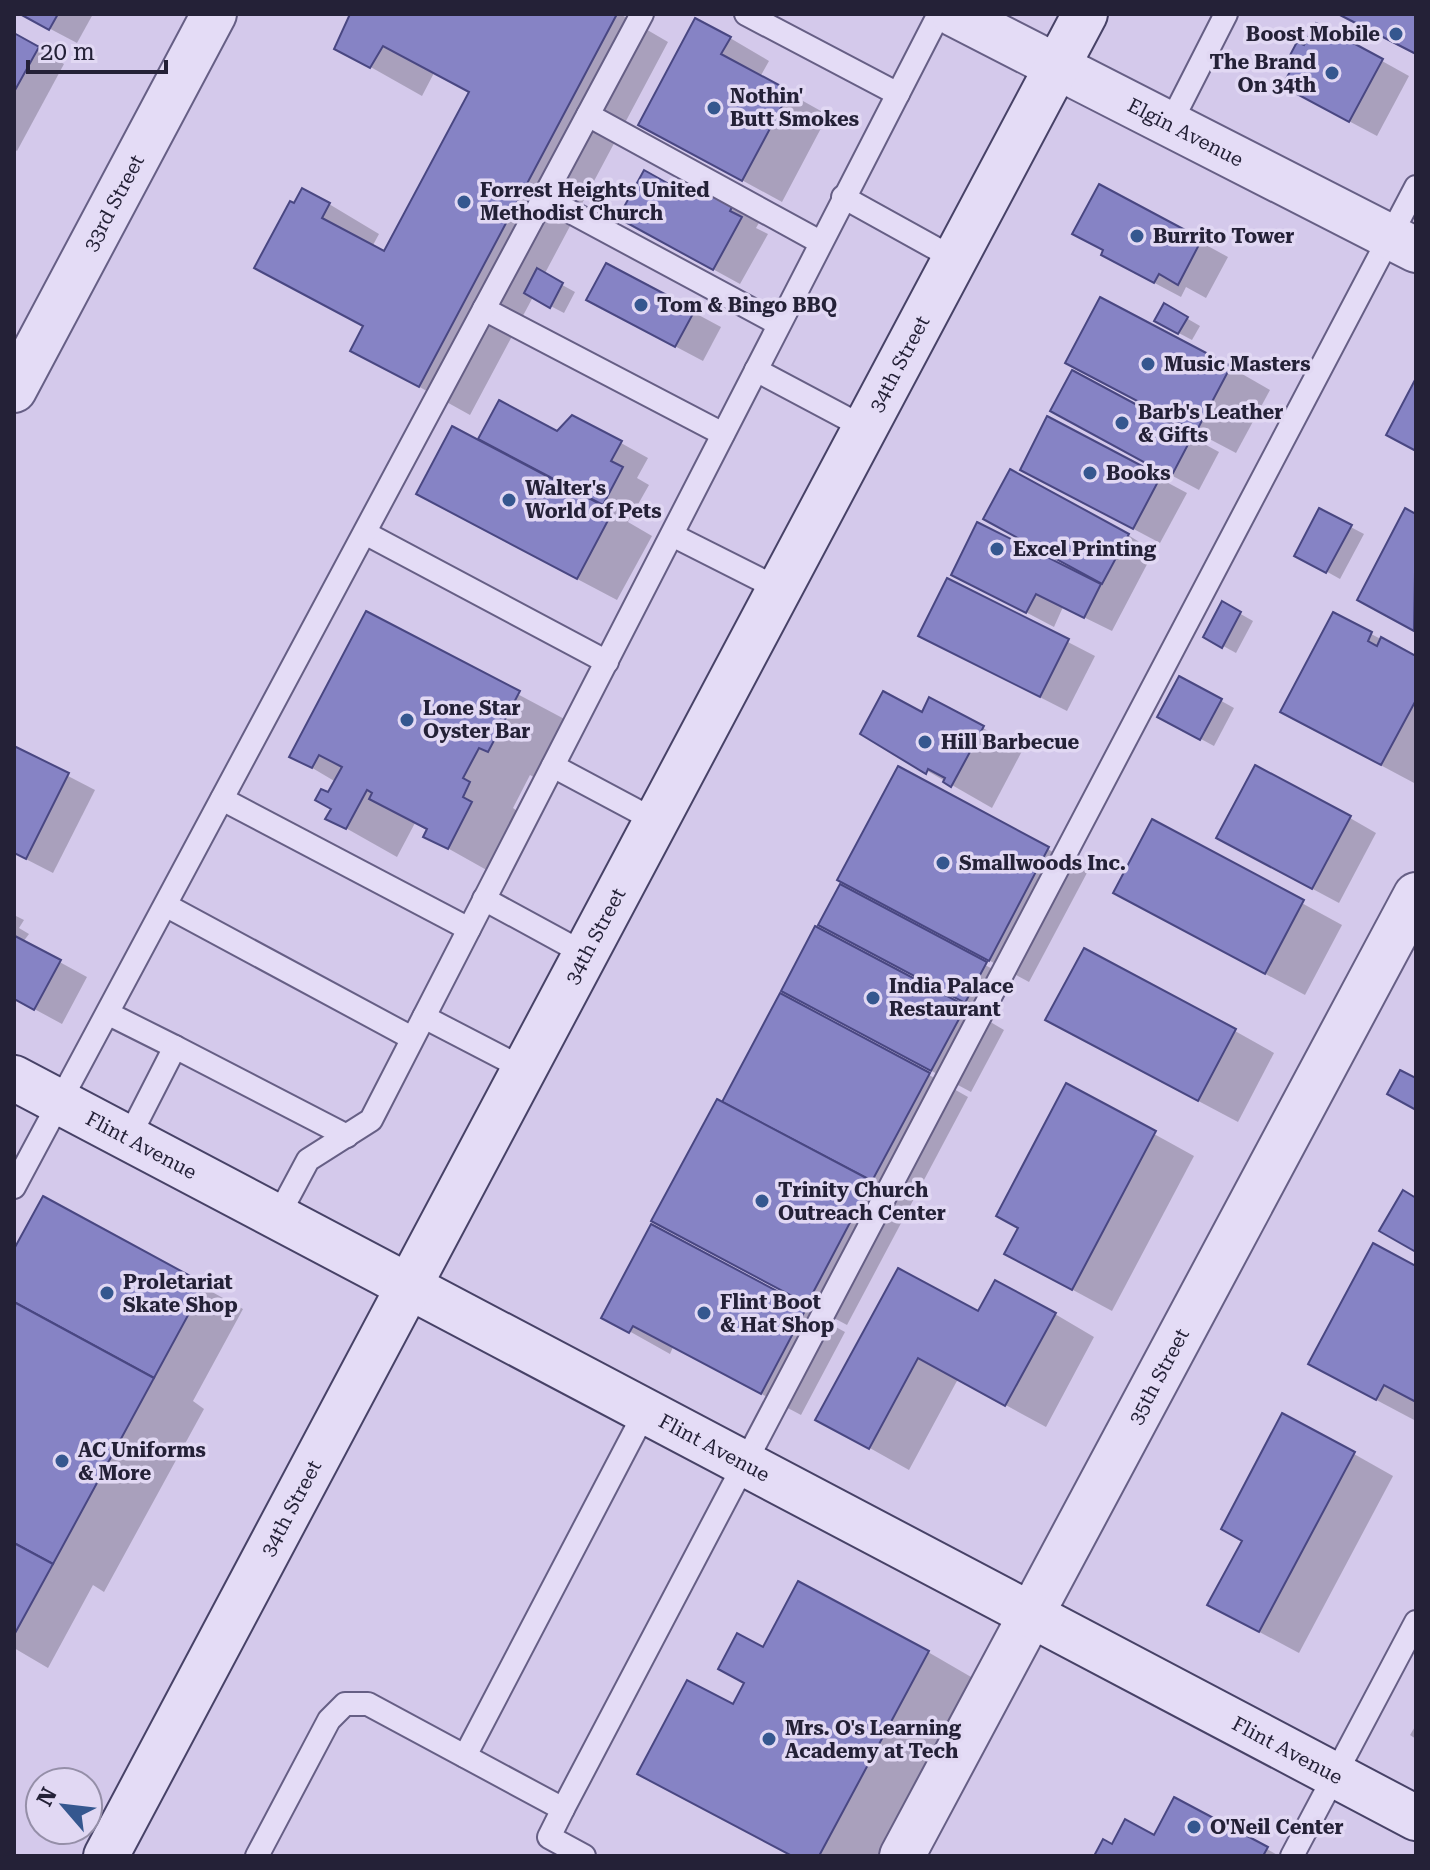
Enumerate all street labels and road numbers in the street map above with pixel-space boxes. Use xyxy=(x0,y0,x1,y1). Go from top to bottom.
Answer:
street label: Elgin Avenue xyxy=(1124,93,1247,172)
street label: 33rd Street xyxy=(78,150,149,255)
street label: 34th Street xyxy=(864,311,935,416)
street label: 34th Street xyxy=(560,883,631,988)
street label: Flint Avenue xyxy=(82,1106,201,1184)
street label: 35th Street xyxy=(1123,1324,1194,1428)
street label: Flint Avenue xyxy=(655,1409,774,1487)
street label: 34th Street xyxy=(256,1456,326,1560)
street label: Flint Avenue xyxy=(1228,1711,1347,1789)

